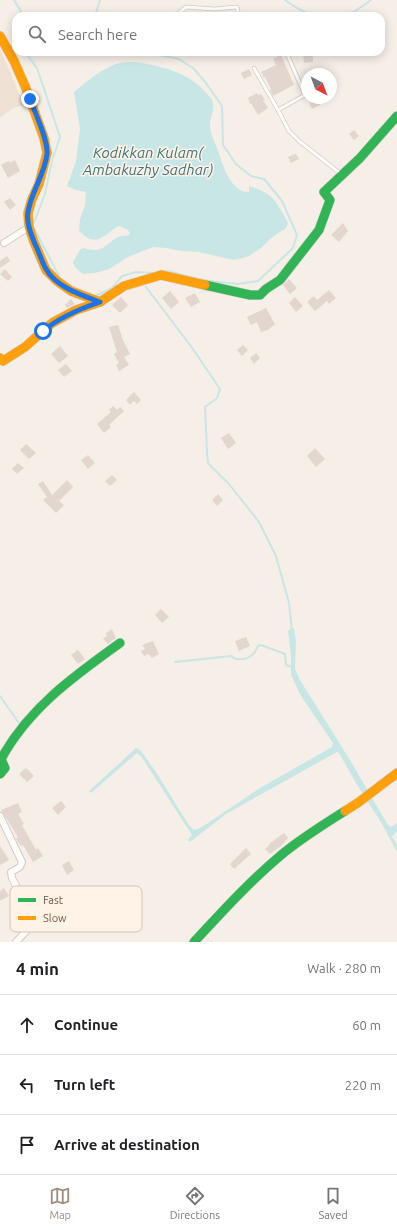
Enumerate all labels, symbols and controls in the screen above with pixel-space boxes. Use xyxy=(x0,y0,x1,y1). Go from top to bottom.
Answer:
search box xyxy=(12,12,385,56)
icon: search xyxy=(26,23,48,45)
text: Search here xyxy=(58,26,137,43)
north arrow xyxy=(301,68,337,104)
route end xyxy=(21,90,39,108)
water label: Kodikkan Kulam( Ambakuzhy Sadhar) xyxy=(82,144,214,178)
route start xyxy=(34,322,52,340)
legend xyxy=(10,886,142,932)
text: Fast xyxy=(43,894,64,906)
text: Slow xyxy=(43,912,67,924)
text: 4 min xyxy=(16,959,59,978)
text: Walk · 280 m xyxy=(307,961,381,975)
icon: ahead xyxy=(16,1014,38,1036)
text: Continue xyxy=(54,1016,118,1033)
text: 60 m xyxy=(352,1018,381,1032)
icon: left xyxy=(16,1074,38,1096)
text: Turn left xyxy=(54,1076,115,1093)
text: 220 m xyxy=(345,1078,381,1092)
icon: arrive xyxy=(16,1134,38,1156)
text: Arrive at destination xyxy=(54,1136,200,1153)
tab: Map xyxy=(49,1185,71,1221)
tab: Directions xyxy=(170,1185,220,1221)
tab: Saved xyxy=(318,1185,348,1221)

